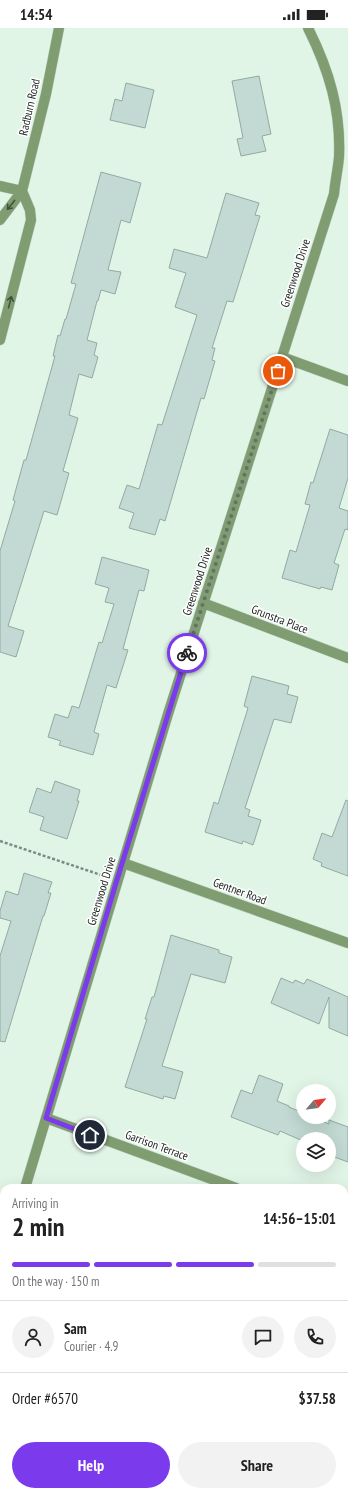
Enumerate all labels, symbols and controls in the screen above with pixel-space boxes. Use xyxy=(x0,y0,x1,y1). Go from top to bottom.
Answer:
text: 14:54 xyxy=(20,5,52,24)
street label: Radburn Road xyxy=(15,77,43,137)
one-way arrow xyxy=(6,200,15,211)
street label: Greenwood Drive xyxy=(277,237,313,309)
one-way arrow xyxy=(6,296,14,309)
pin xyxy=(261,354,295,388)
icon: bag xyxy=(267,360,289,382)
street label: Greenwood Drive xyxy=(179,545,215,617)
street label: Grunstra Place xyxy=(249,601,311,637)
courier xyxy=(167,633,207,673)
icon: bike xyxy=(176,642,198,664)
street label: Greenwood Drive xyxy=(83,855,119,927)
street label: Gentner Road xyxy=(211,874,269,908)
north arrow xyxy=(296,1084,336,1124)
map controls xyxy=(296,1084,336,1172)
pin xyxy=(73,1118,107,1152)
icon: home xyxy=(79,1124,101,1146)
street label: Garrison Terrace xyxy=(123,1127,191,1163)
button: layers xyxy=(296,1132,336,1172)
text: Arriving in xyxy=(12,1195,59,1212)
text: 14:56–15:01 xyxy=(263,1209,336,1228)
text: 2 min xyxy=(12,1210,65,1243)
text: On the way · 150 m xyxy=(12,1273,99,1290)
button: person xyxy=(12,1316,54,1358)
button: chat xyxy=(242,1316,284,1358)
button: phone xyxy=(294,1316,336,1358)
text: Sam xyxy=(64,1319,87,1338)
text: Courier · 4.9 xyxy=(64,1338,118,1355)
text: Order #6570 xyxy=(12,1389,78,1408)
text: $37.58 xyxy=(298,1389,336,1408)
button: Help xyxy=(12,1442,170,1488)
button: Share xyxy=(178,1442,336,1488)

